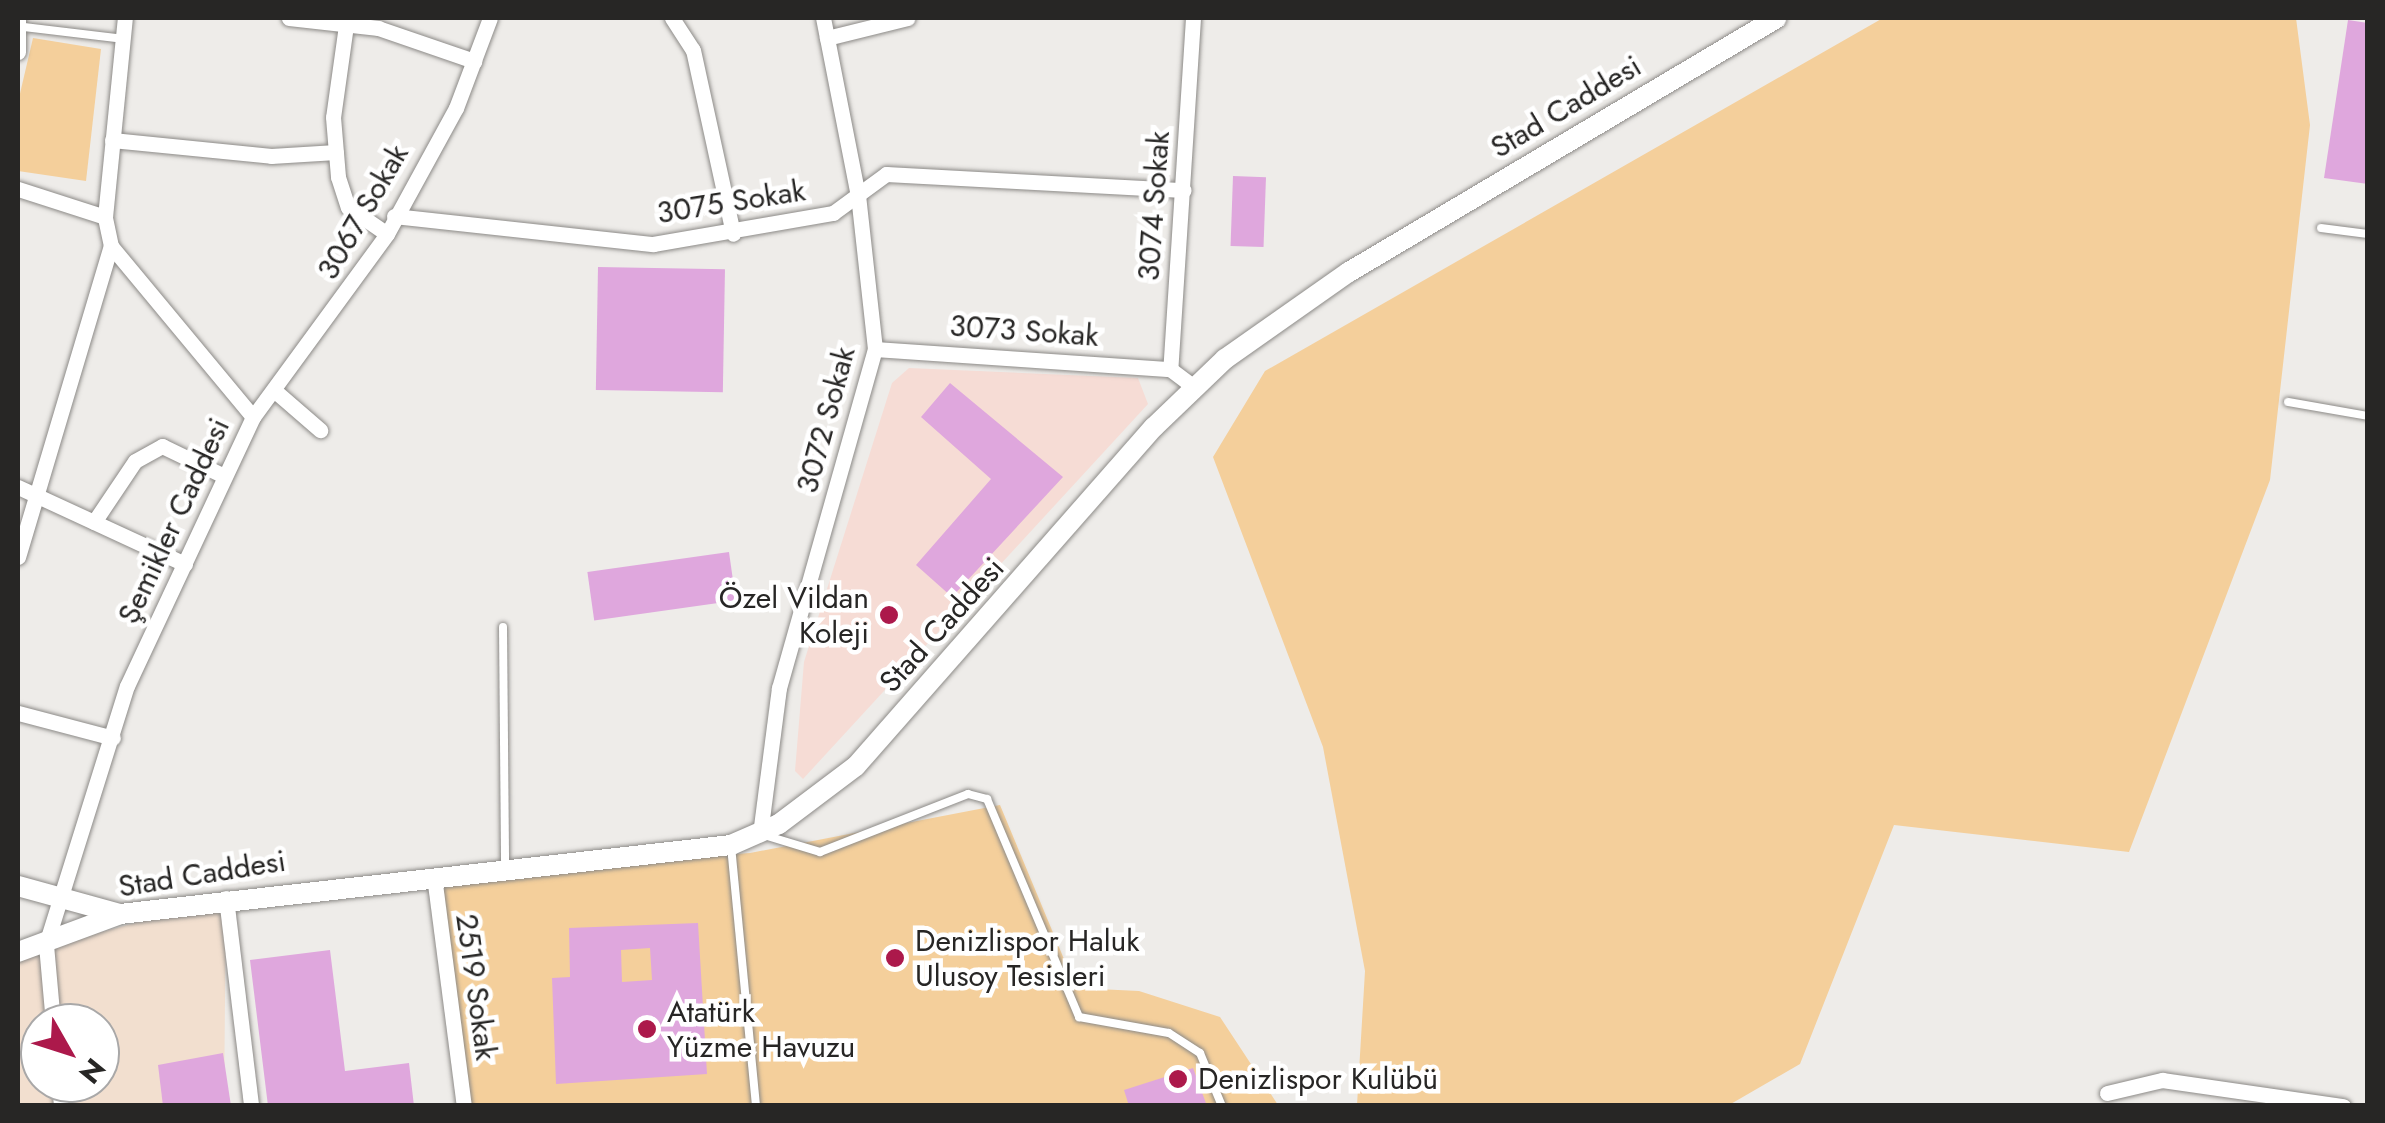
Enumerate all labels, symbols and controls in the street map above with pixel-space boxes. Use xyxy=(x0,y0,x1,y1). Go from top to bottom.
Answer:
street label: Stad Caddesi xyxy=(1484,48,1648,166)
street label: 3074 Sokak xyxy=(1131,130,1177,282)
street label: 3067 Sokak xyxy=(310,138,416,286)
street label: 3075 Sokak xyxy=(654,173,808,231)
street label: 3073 Sokak xyxy=(948,308,1100,354)
street label: 3072 Sokak xyxy=(789,343,863,497)
street label: Şemikler Caddesi xyxy=(111,413,237,629)
street label: Stad Caddesi xyxy=(872,550,1012,700)
place label: Özel Vildan Koleji xyxy=(719,580,869,650)
marker: Özel Vildan Koleji xyxy=(878,604,900,626)
street label: Stad Caddesi xyxy=(116,843,288,905)
street label: 2519 Sokak xyxy=(448,912,504,1062)
place label: Denizlispor Haluk Ulusoy Tesisleri xyxy=(915,923,1139,994)
marker: Denizlispor Haluk Ulusoy Tesisleri xyxy=(884,947,906,969)
place label: Atatürk Yüzme Havuzu xyxy=(667,994,855,1064)
north arrow xyxy=(20,1003,120,1103)
marker: Atatürk Yüzme Havuzu xyxy=(636,1018,658,1040)
text: N xyxy=(69,1049,115,1092)
place label: Denizlispor Kulübü xyxy=(1198,1061,1438,1097)
marker: Denizlispor Kulübü xyxy=(1167,1068,1189,1090)

